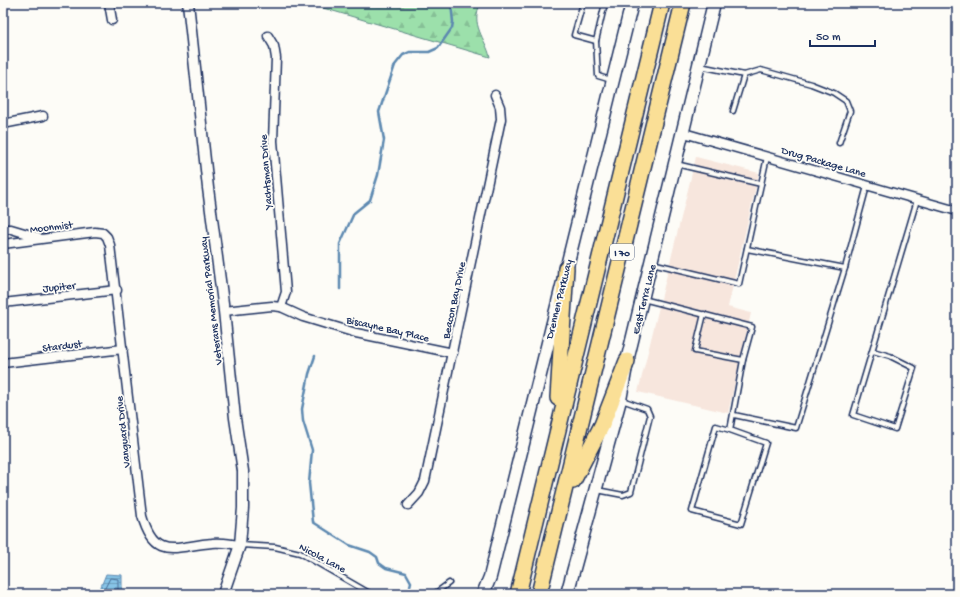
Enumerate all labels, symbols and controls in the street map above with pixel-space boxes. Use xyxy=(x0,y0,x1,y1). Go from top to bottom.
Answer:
scale bar xyxy=(810,22,875,48)
text: 50 m xyxy=(816,31,841,45)
street label: Yachtsman Drive xyxy=(258,134,276,211)
street label: Drug Package Lane xyxy=(779,145,868,181)
street label: Moonmist xyxy=(29,219,75,237)
street label: Veterans Memorial Parkway xyxy=(198,235,226,367)
road number: I 70 xyxy=(610,244,634,260)
street label: Drennen Parkway xyxy=(544,258,576,342)
street label: Beacon Bay Drive xyxy=(441,261,469,341)
street label: East Terra Lane xyxy=(630,263,659,336)
street label: Jupiter xyxy=(42,280,77,296)
street label: Biscayne Bay Place xyxy=(344,314,430,345)
street label: Stardust xyxy=(42,338,84,355)
street label: Vanguard Drive xyxy=(114,395,134,469)
street label: Nicola Lane xyxy=(297,541,348,576)

